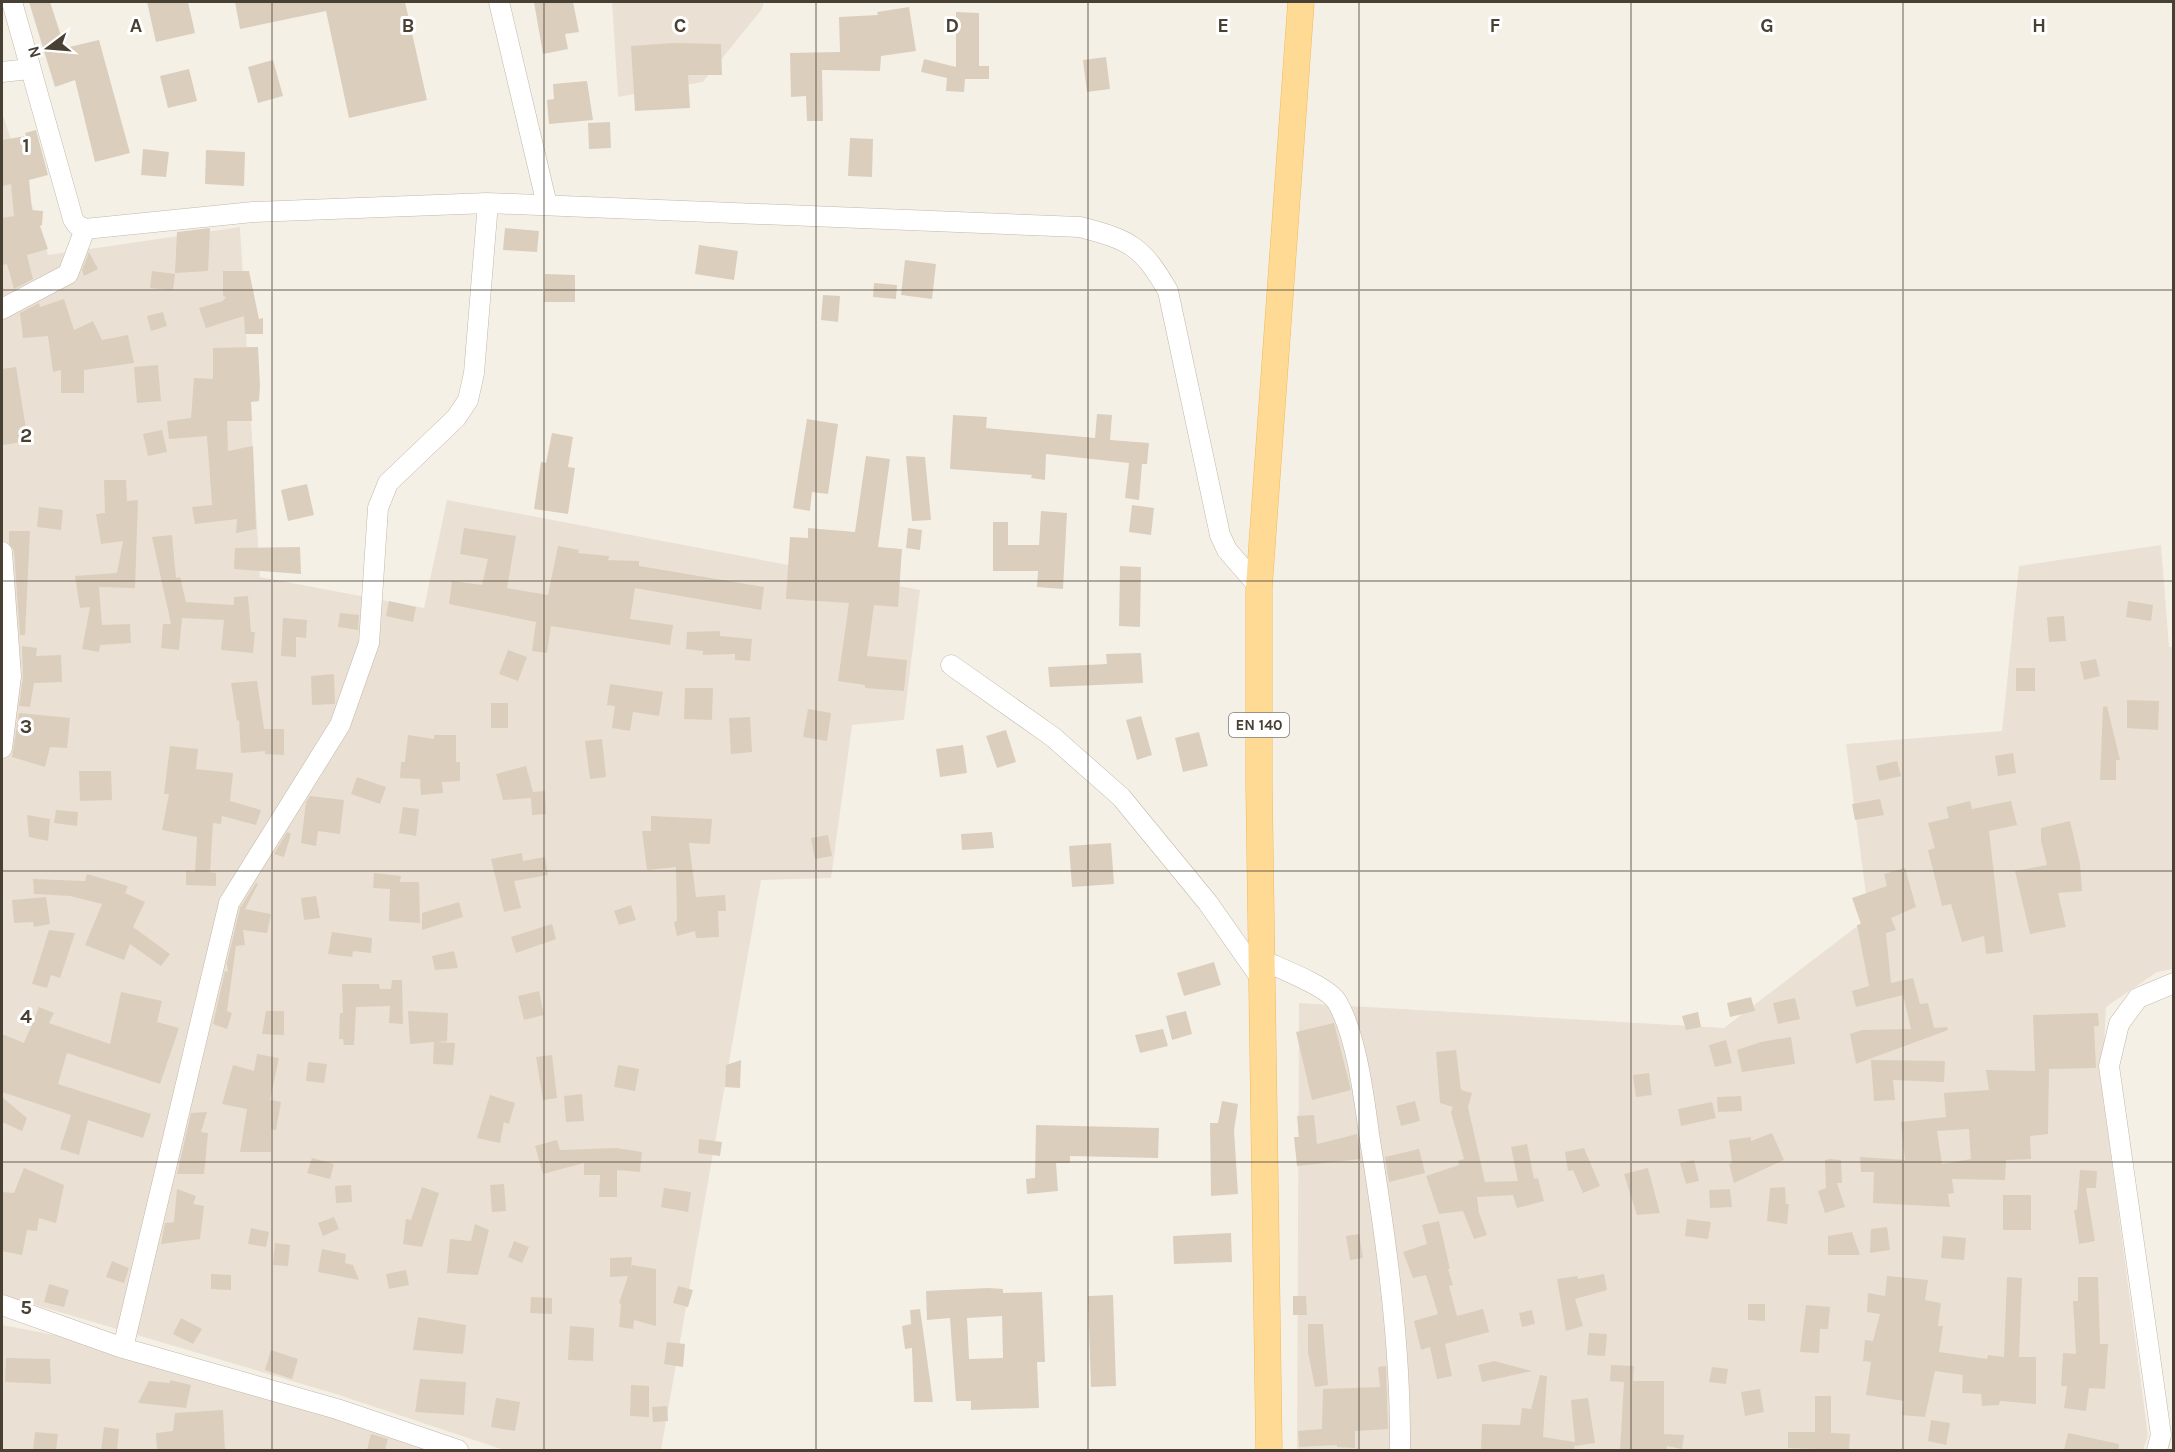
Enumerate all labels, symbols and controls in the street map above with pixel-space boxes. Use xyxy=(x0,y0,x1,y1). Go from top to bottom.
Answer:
text: A xyxy=(130,14,143,37)
text: B xyxy=(402,14,414,37)
text: C xyxy=(674,14,686,37)
text: D xyxy=(945,14,959,37)
text: E xyxy=(1217,14,1229,37)
text: F xyxy=(1490,14,1501,37)
text: G xyxy=(1760,14,1774,37)
text: H xyxy=(2032,14,2046,37)
north arrow xyxy=(18,18,78,78)
text: N xyxy=(23,44,45,60)
text: 1 xyxy=(22,134,30,157)
text: 2 xyxy=(20,424,32,447)
road number: EN 140 xyxy=(1229,713,1289,737)
text: 3 xyxy=(20,715,32,738)
text: 4 xyxy=(20,1005,32,1028)
text: 5 xyxy=(20,1296,32,1319)

